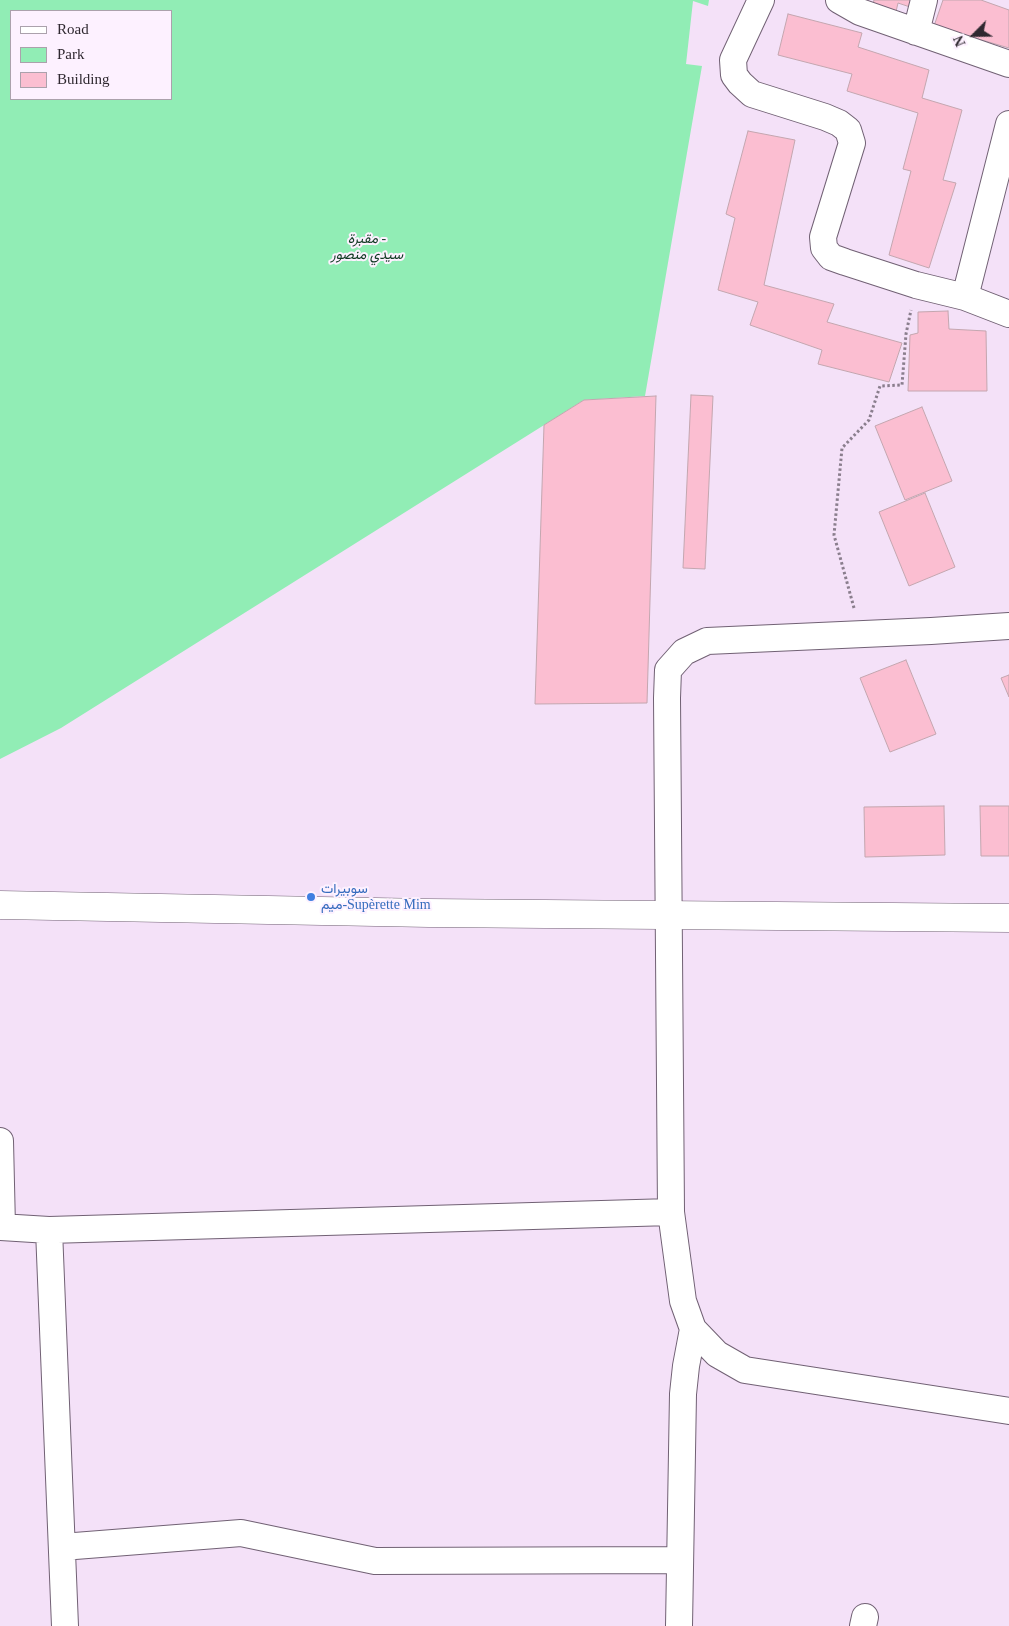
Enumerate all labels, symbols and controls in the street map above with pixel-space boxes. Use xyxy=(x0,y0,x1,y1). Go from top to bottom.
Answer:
legend xyxy=(10,10,172,100)
north arrow xyxy=(949,10,999,60)
text: Road xyxy=(57,21,89,37)
text: N xyxy=(951,33,969,49)
text: Park xyxy=(57,46,85,62)
text: Building xyxy=(57,71,110,87)
park label: مقبرة - سيدي منصور xyxy=(331,231,403,264)
place label: سوبيرات ميم-Supèrette Mim xyxy=(321,881,431,914)
marker: سوبيرات ميم-Supèrette Mim xyxy=(305,891,317,903)

